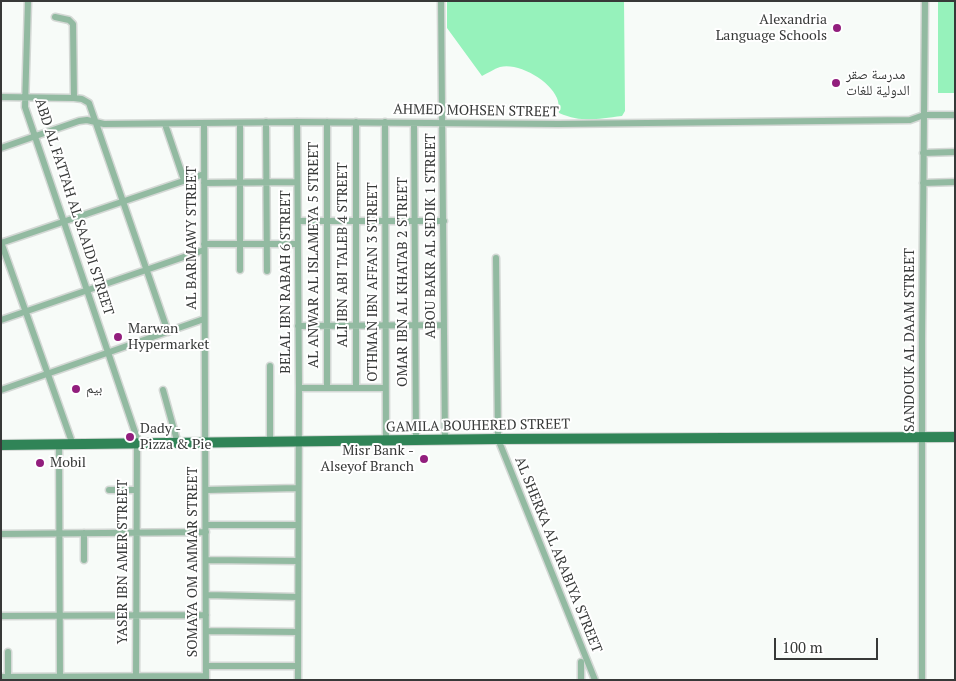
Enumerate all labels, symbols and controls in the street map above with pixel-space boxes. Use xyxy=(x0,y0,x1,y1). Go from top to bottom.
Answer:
place label: Alexandria Language Schools xyxy=(716,12,827,44)
marker: Alexandria Language Schools xyxy=(831,22,843,34)
place label: مدرسة صقر الدولية للغات xyxy=(846,67,910,100)
marker: مدرسة صقر الدولية للغات xyxy=(830,77,842,89)
street label: ABD AL FATTAH AL SAAIDI STREET xyxy=(31,96,117,318)
street label: AHMED MOHSEN STREET xyxy=(393,101,559,121)
street label: ABOU BAKR AL SEDIK 1 STREET xyxy=(423,133,439,339)
street label: AL ANWAR AL ISLAMEYA 5 STREET xyxy=(306,142,322,368)
street label: ALI IBN ABI TALEB 4 STREET xyxy=(335,162,351,348)
street label: AL BARMAWY STREET xyxy=(184,166,200,310)
street label: OMAR IBN AL KHATAB 2 STREET xyxy=(395,177,411,387)
street label: OTHMAN IBN AFFAN 3 STREET xyxy=(365,182,381,382)
street label: BELAL IBN RABAH 6 STREET xyxy=(278,190,294,374)
street label: SANDOUK AL DAAM STREET xyxy=(902,248,918,432)
place label: Marwan Hypermarket xyxy=(128,321,209,354)
marker: Marwan Hypermarket xyxy=(112,331,124,343)
place label: بيم xyxy=(86,381,102,397)
marker: بيم xyxy=(70,383,82,395)
street label: GAMILA BOUHERED STREET xyxy=(386,416,570,436)
place label: Dady - Pizza & Pie xyxy=(140,421,212,454)
marker: Dady - Pizza & Pie xyxy=(124,431,136,443)
place label: Misr Bank - Alseyof Branch xyxy=(321,443,414,476)
marker: Misr Bank - Alseyof Branch xyxy=(418,453,430,465)
street label: AL SHERKA AL ARABIYA STREET xyxy=(511,454,605,656)
place label: Mobil xyxy=(50,455,86,471)
marker: Mobil xyxy=(34,457,46,469)
street label: SOMAYA OM AMMAR STREET xyxy=(185,467,201,657)
street label: YASER IBN AMER STREET xyxy=(115,480,131,644)
scale bar xyxy=(776,628,880,660)
text: 100 m xyxy=(782,637,823,657)

